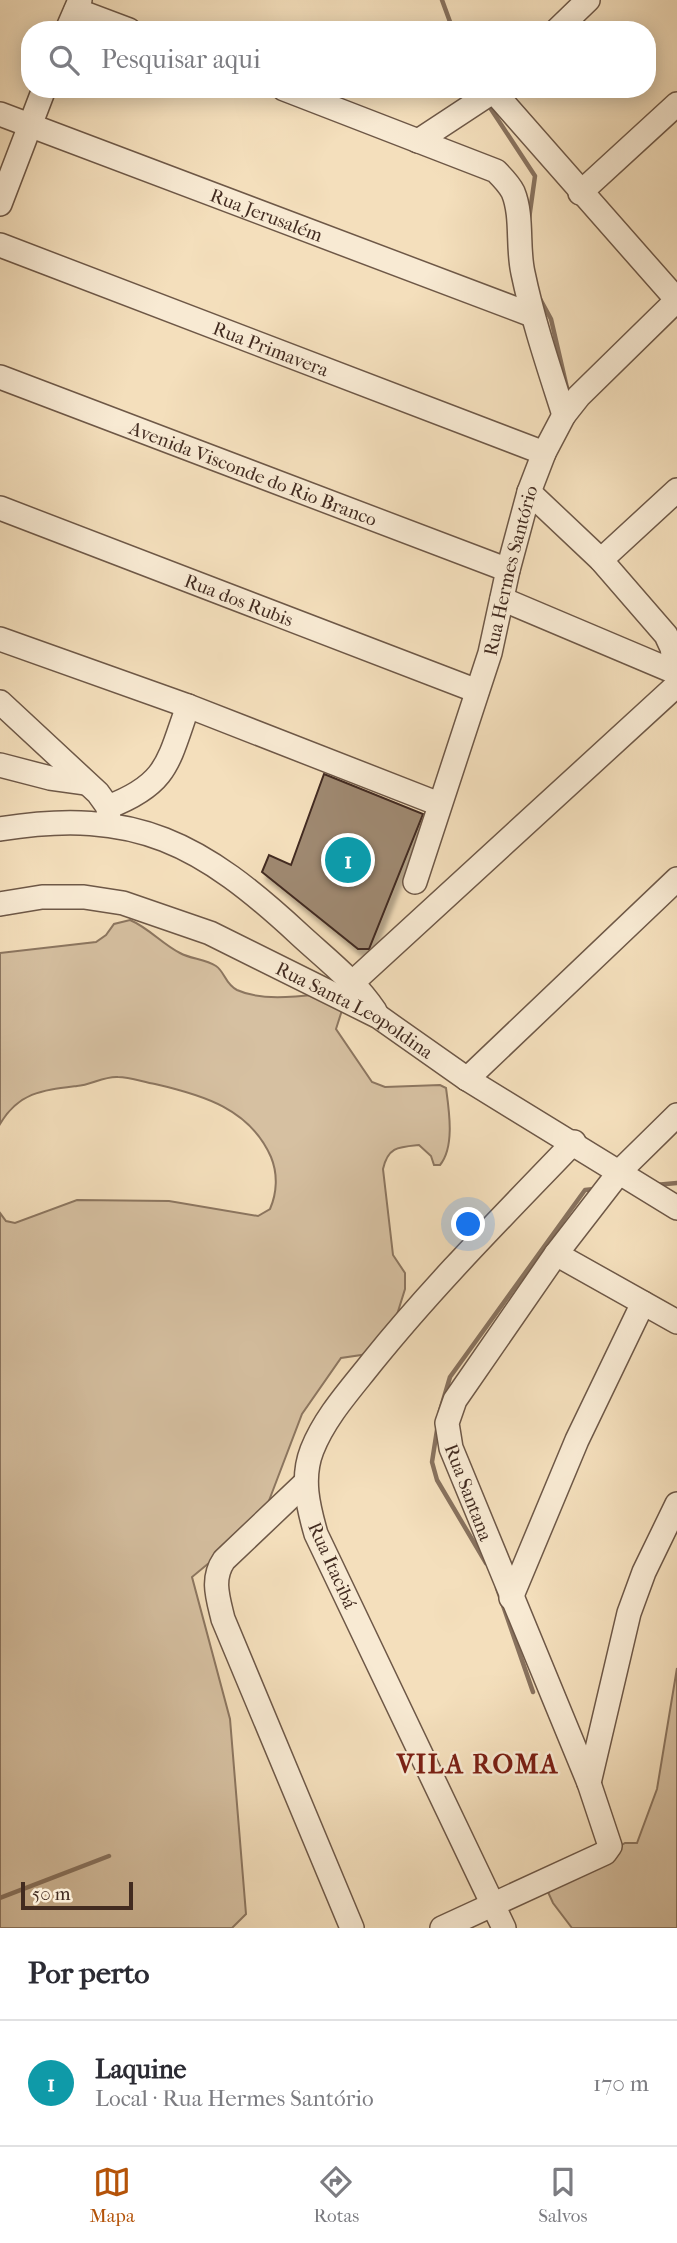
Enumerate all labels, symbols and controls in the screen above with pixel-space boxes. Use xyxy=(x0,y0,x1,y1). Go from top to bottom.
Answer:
search box xyxy=(21,21,656,98)
icon: search xyxy=(45,41,83,79)
text: Pesquisar aqui xyxy=(101,44,261,75)
street label: Rua Jerusalém xyxy=(207,184,326,247)
street label: Rua Primavera xyxy=(210,317,332,382)
street label: Avenida Visconde do Rio Branco xyxy=(125,417,380,531)
street label: Rua Hermes Santório xyxy=(480,482,543,658)
street label: Rua dos Rubis xyxy=(181,570,296,631)
pin: 1 xyxy=(325,834,371,886)
street label: Rua Santa Leopoldina xyxy=(272,957,437,1064)
your location xyxy=(451,1207,485,1241)
street label: Rua Santana xyxy=(440,1441,497,1544)
street label: Rua Itacibá xyxy=(303,1519,361,1612)
district label: VILA ROMA xyxy=(396,1749,559,1780)
scale bar xyxy=(21,1879,133,1911)
text: 50 m xyxy=(32,1883,71,1905)
text: Por perto xyxy=(28,1956,150,1991)
text: Laquine xyxy=(95,2054,186,2085)
text: 1 xyxy=(47,2070,55,2097)
text: 170 m xyxy=(593,2070,649,2097)
text: Local · Rua Hermes Santório xyxy=(95,2085,374,2112)
tab: Mapa xyxy=(89,2163,135,2227)
tab: Rotas xyxy=(314,2163,359,2227)
tab: Salvos xyxy=(538,2163,588,2227)

